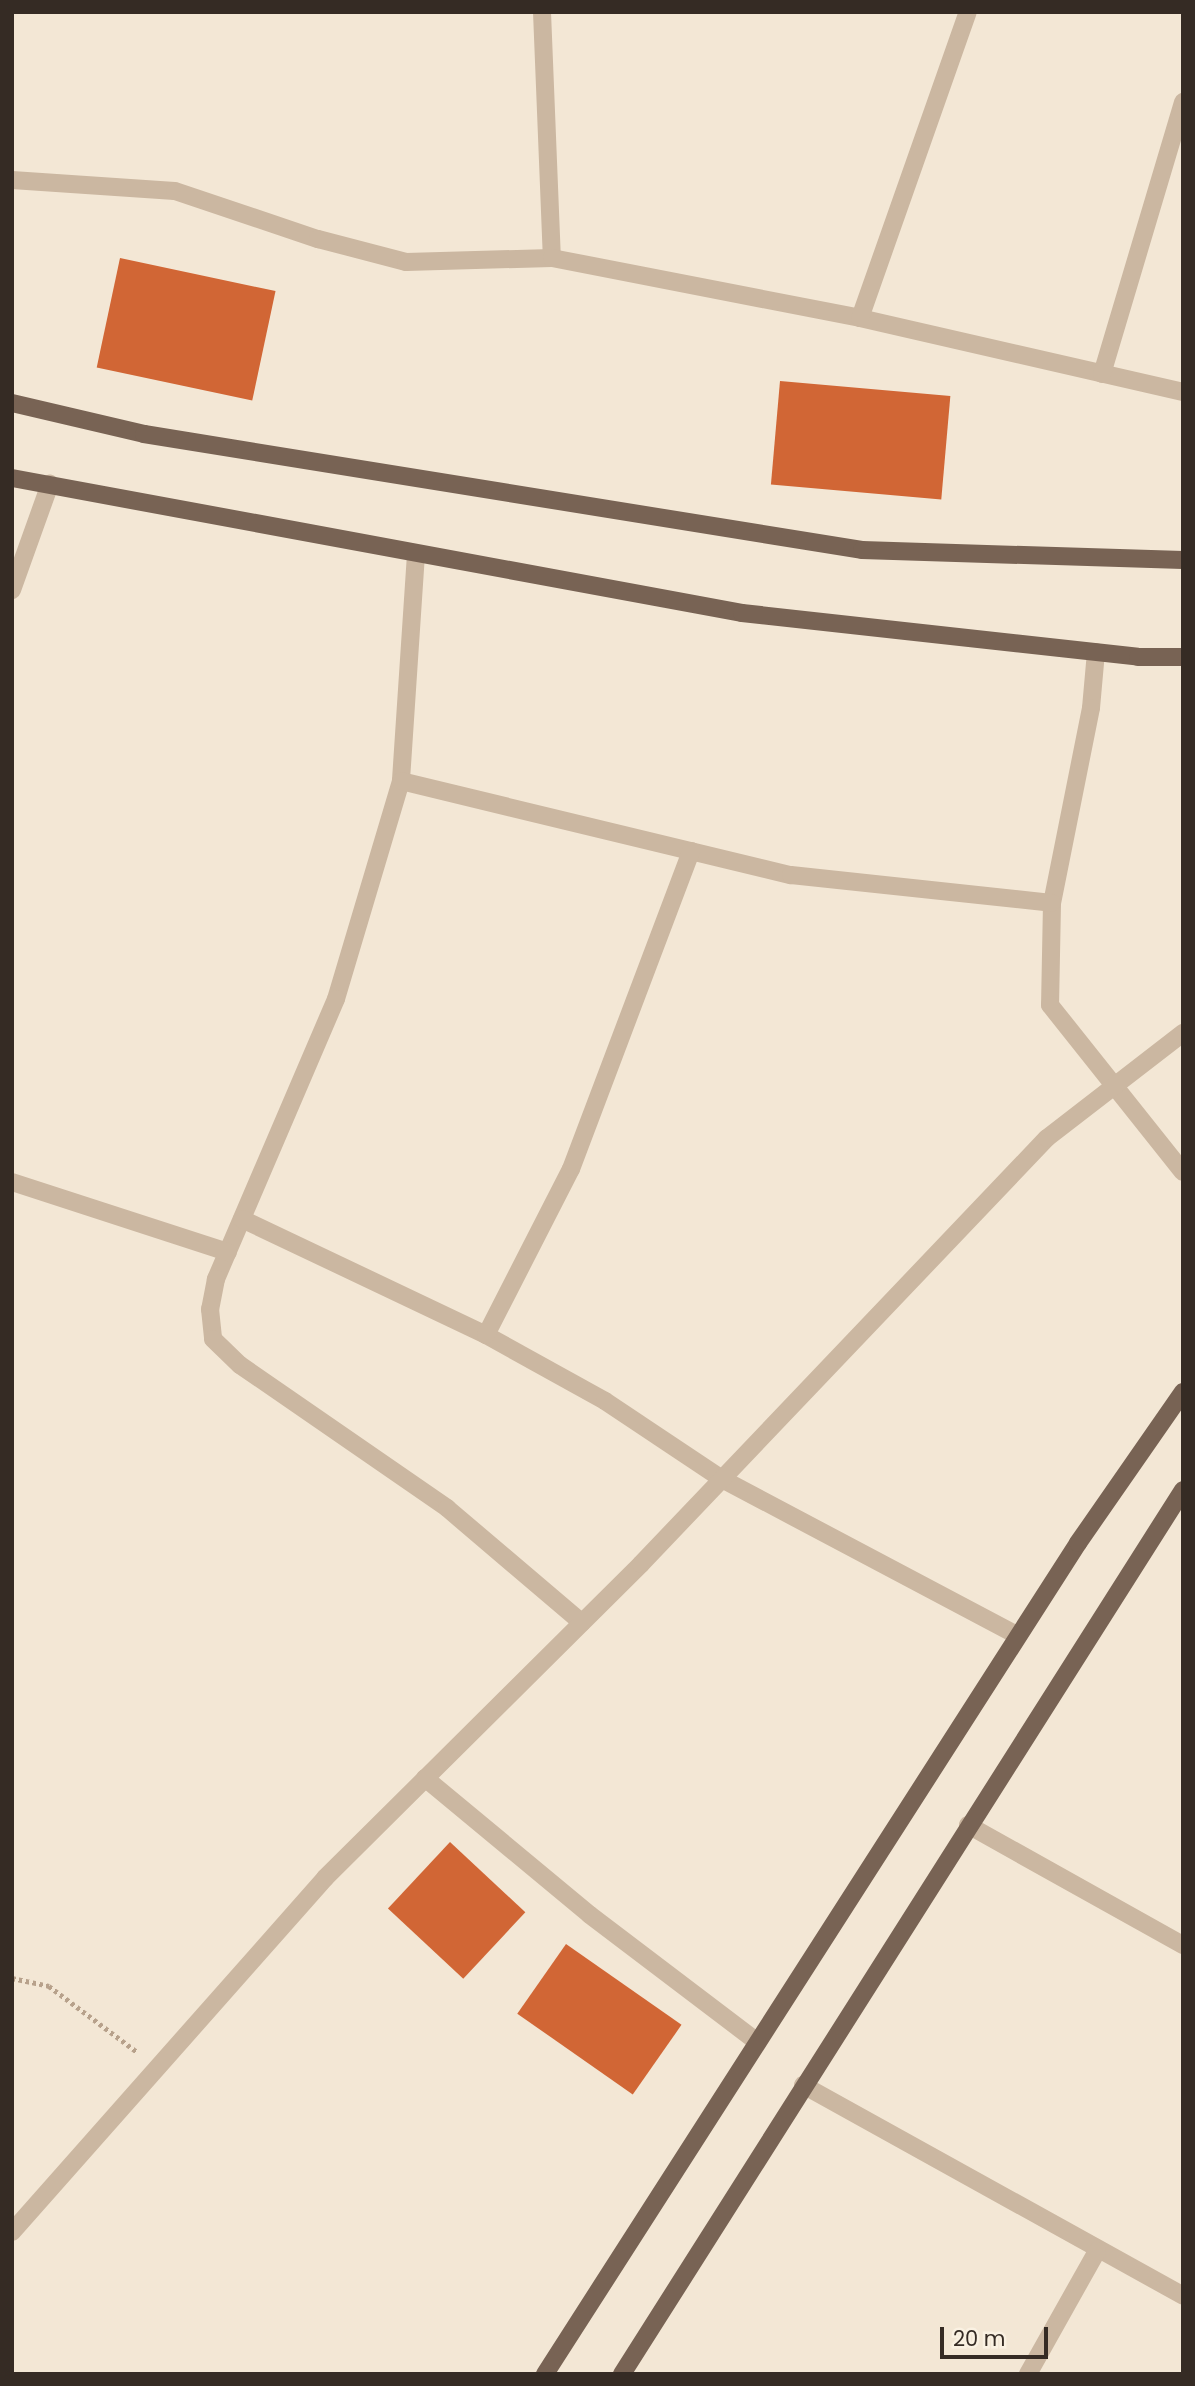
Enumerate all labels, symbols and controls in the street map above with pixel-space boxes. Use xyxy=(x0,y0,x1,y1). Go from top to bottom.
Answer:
scale bar xyxy=(943,2312,1052,2356)
text: 20 m xyxy=(953,2324,1006,2353)

